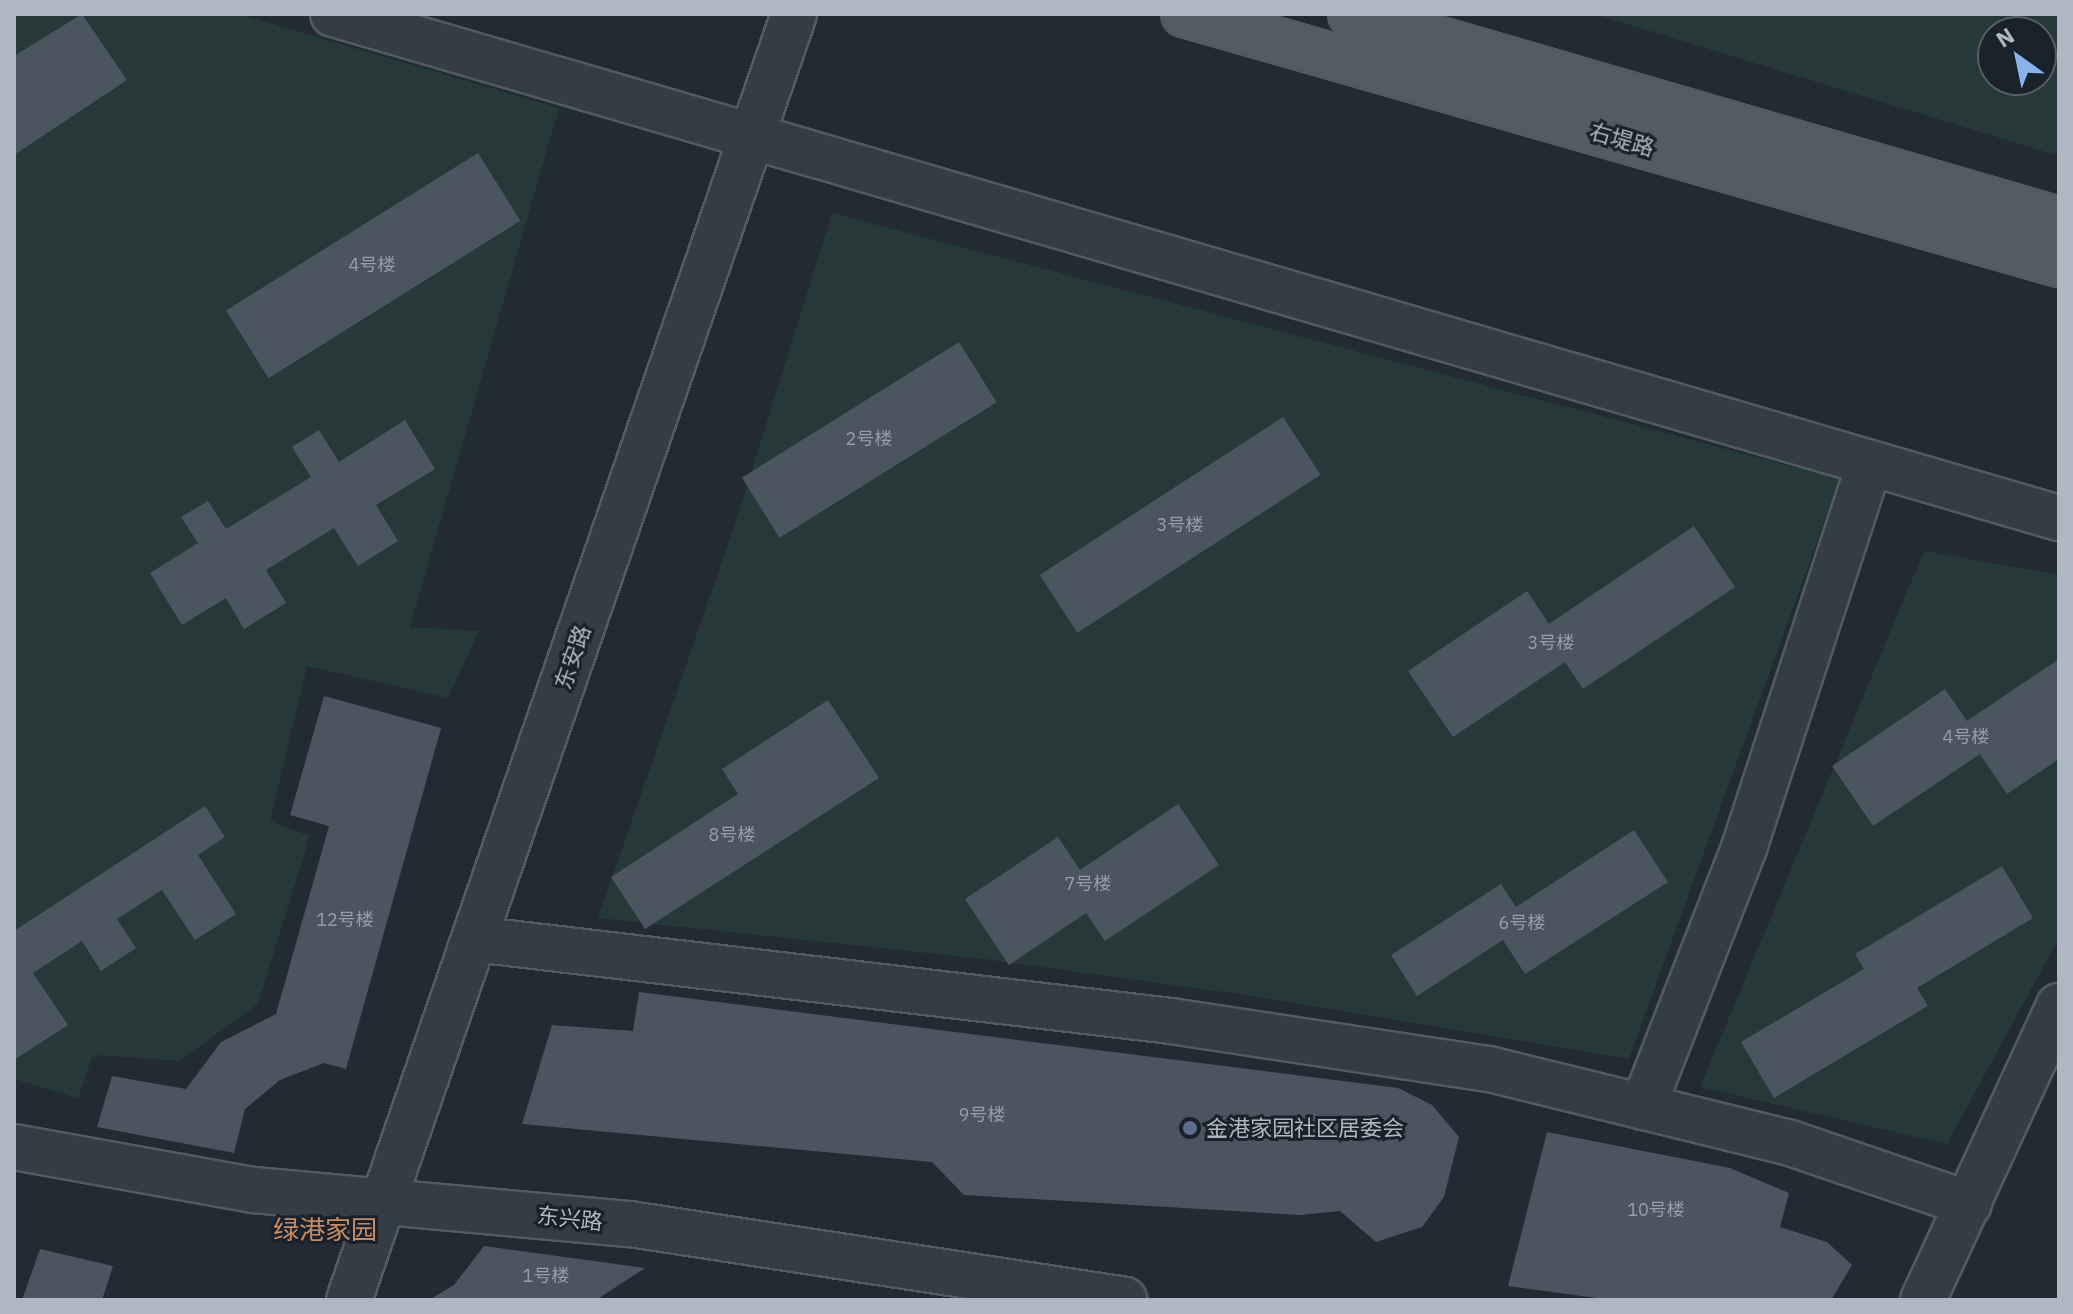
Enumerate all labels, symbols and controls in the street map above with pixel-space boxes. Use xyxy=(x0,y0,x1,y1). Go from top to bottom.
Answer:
north arrow xyxy=(1977,16,2057,96)
text: N xyxy=(1990,21,2019,54)
street label: 右堤路 xyxy=(1587,117,1657,161)
house number: 4号楼 xyxy=(349,254,395,276)
house number: 2号楼 xyxy=(846,428,892,450)
house number: 3号楼 xyxy=(1157,514,1203,536)
street label: 东安路 xyxy=(549,622,595,692)
house number: 3号楼 xyxy=(1528,632,1574,654)
house number: 4号楼 xyxy=(1943,726,1989,748)
house number: 8号楼 xyxy=(709,824,755,846)
house number: 7号楼 xyxy=(1065,873,1111,895)
house number: 12号楼 xyxy=(316,909,374,931)
house number: 6号楼 xyxy=(1499,912,1545,934)
house number: 9号楼 xyxy=(959,1104,1005,1126)
place label: 金港家园社区居委会 xyxy=(1206,1115,1404,1141)
marker: 金港家园社区居委会 xyxy=(1181,1119,1199,1137)
house number: 10号楼 xyxy=(1627,1199,1685,1221)
street label: 东兴路 xyxy=(536,1201,604,1235)
district label: 绿港家园 xyxy=(273,1214,377,1246)
house number: 1号楼 xyxy=(523,1265,569,1287)

